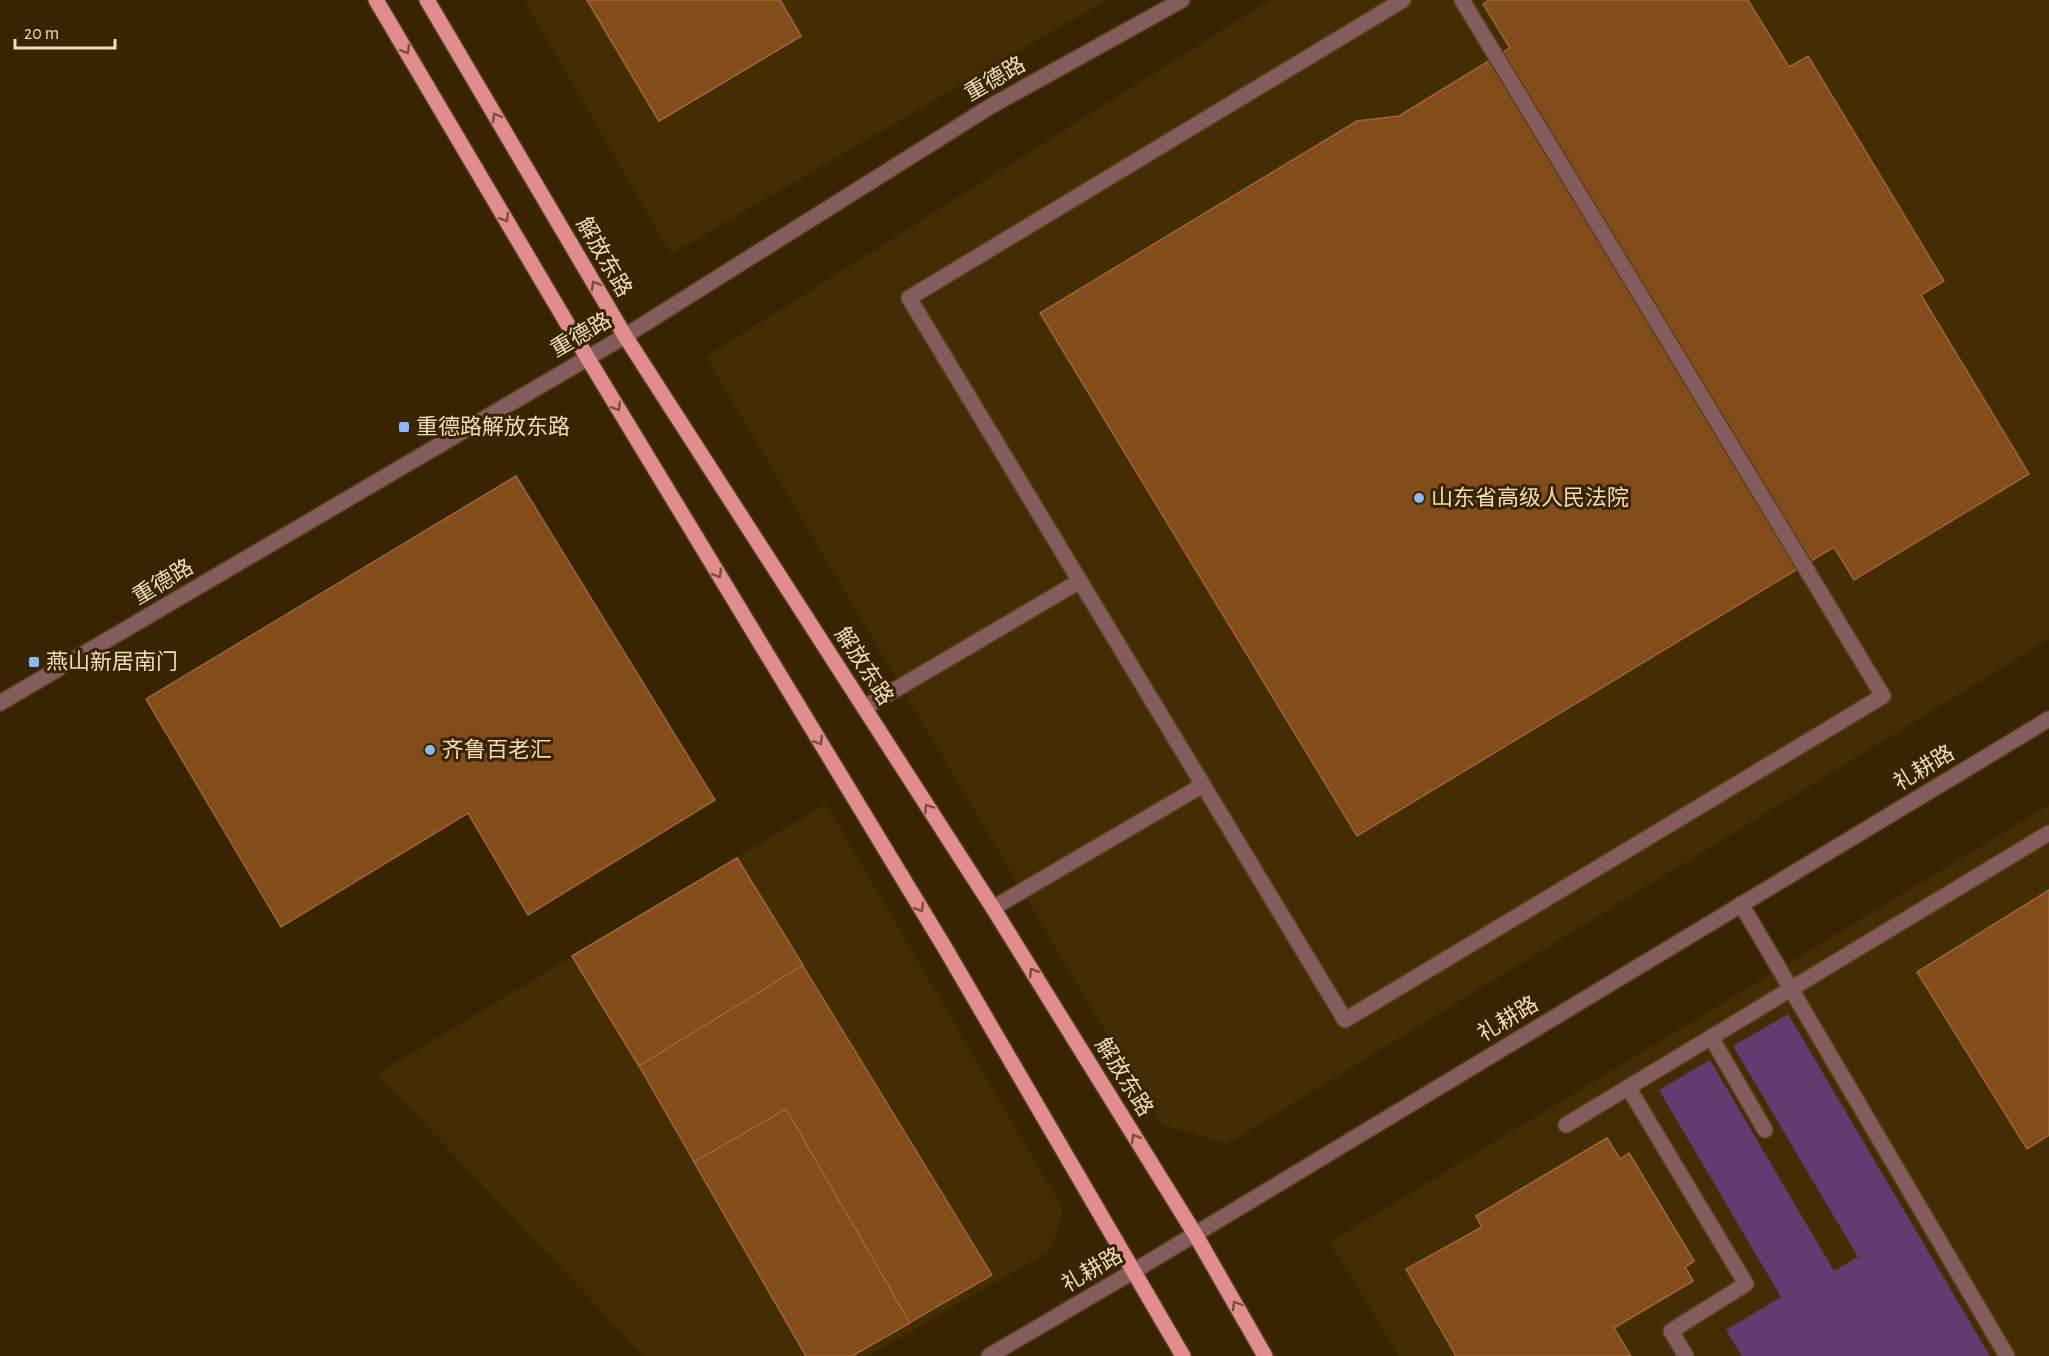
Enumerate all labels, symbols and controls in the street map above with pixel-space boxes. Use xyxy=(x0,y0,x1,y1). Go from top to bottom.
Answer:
scale bar xyxy=(15,12,116,50)
text: 20 m xyxy=(24,25,59,43)
one-way arrow xyxy=(398,44,410,54)
street label: 重德路 xyxy=(960,52,1029,105)
one-way arrow xyxy=(492,113,503,123)
one-way arrow xyxy=(497,212,509,222)
street label: 解放东路 xyxy=(572,213,636,301)
one-way arrow xyxy=(591,281,602,291)
street label: 重德路 xyxy=(546,308,615,361)
one-way arrow xyxy=(610,401,622,411)
place label: 重德路解放东路 xyxy=(416,415,570,438)
marker: 重德路解放东路 xyxy=(397,420,411,434)
place label: 山东省高级人民法院 xyxy=(1431,486,1629,509)
marker: 山东省高级人民法院 xyxy=(1412,491,1426,505)
street label: 重德路 xyxy=(129,555,197,608)
one-way arrow xyxy=(711,568,723,578)
street label: 解放东路 xyxy=(831,623,898,709)
place label: 燕山新居南门 xyxy=(46,650,178,673)
marker: 燕山新居南门 xyxy=(27,655,41,669)
one-way arrow xyxy=(812,735,824,745)
place label: 齐鲁百老汇 xyxy=(442,738,552,761)
street label: 礼耕路 xyxy=(1890,741,1958,794)
marker: 齐鲁百老汇 xyxy=(423,743,437,757)
one-way arrow xyxy=(924,804,935,815)
one-way arrow xyxy=(913,902,925,912)
one-way arrow xyxy=(1029,968,1040,979)
street label: 礼耕路 xyxy=(1474,992,1542,1045)
street label: 解放东路 xyxy=(1091,1033,1157,1120)
one-way arrow xyxy=(1131,1134,1143,1144)
street label: 礼耕路 xyxy=(1057,1243,1126,1296)
one-way arrow xyxy=(1232,1301,1243,1311)

